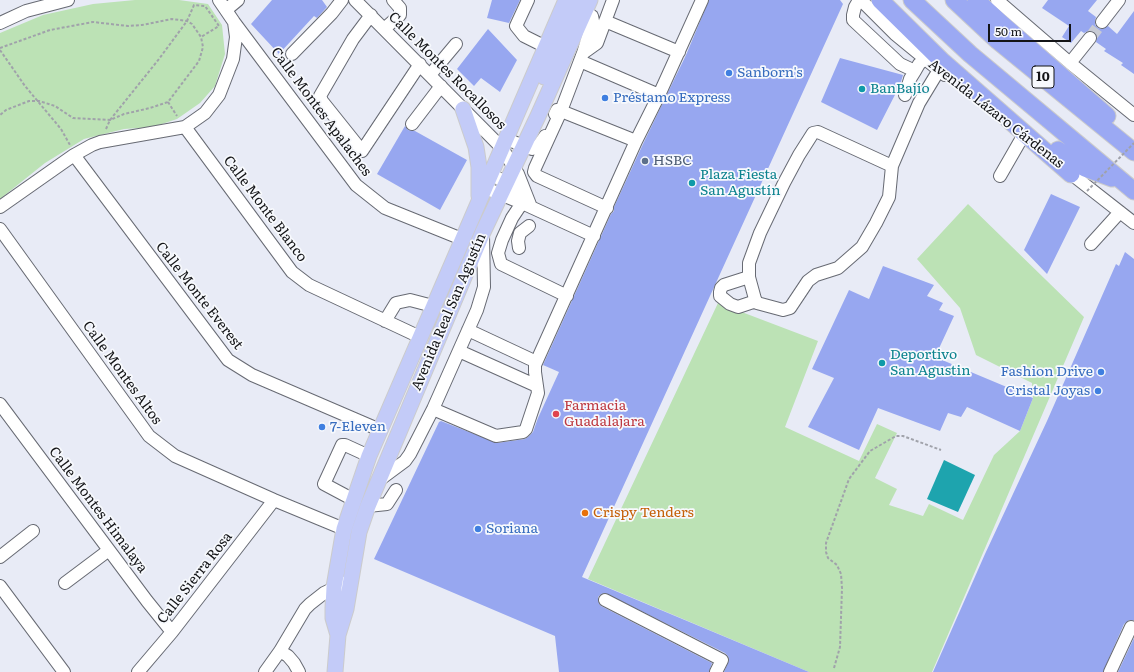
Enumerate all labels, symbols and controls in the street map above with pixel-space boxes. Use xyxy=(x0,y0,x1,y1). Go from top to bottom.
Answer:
street label: Calle Montes Rocallosos xyxy=(385,9,509,133)
scale bar xyxy=(990,16,1073,42)
text: 50 m xyxy=(995,22,1022,40)
street label: Calle Montes Apalaches xyxy=(267,44,375,180)
street label: Avenida Lázaro Cárdenas xyxy=(925,56,1067,172)
place label: Sanborn's xyxy=(737,65,803,81)
road number: 10 xyxy=(1032,66,1054,88)
marker: Sanborn's xyxy=(724,68,734,78)
place label: BanBajío xyxy=(870,81,930,97)
marker: BanBajío xyxy=(857,84,867,94)
place label: Préstamo Express xyxy=(613,90,730,106)
marker: Préstamo Express xyxy=(600,93,610,103)
street label: Calle Monte Blanco xyxy=(220,153,310,265)
place label: HSBC xyxy=(653,153,692,169)
marker: HSBC xyxy=(640,156,650,166)
place label: Plaza Fiesta San Agustín xyxy=(700,167,780,200)
marker: Plaza Fiesta San Agustín xyxy=(687,178,697,188)
street label: Avenida Real San Agustín xyxy=(408,231,490,393)
street label: Calle Monte Everest xyxy=(152,239,246,353)
street label: Calle Montes Altos xyxy=(79,318,165,428)
place label: Deportivo San Agustin xyxy=(890,347,970,380)
marker: Deportivo San Agustin xyxy=(877,358,887,368)
place label: Fashion Drive xyxy=(1000,364,1093,380)
marker: Fashion Drive xyxy=(1096,367,1106,377)
place label: Cristal Joyas xyxy=(1005,383,1090,399)
marker: Cristal Joyas xyxy=(1093,386,1103,396)
place label: Farmacia Guadalajara xyxy=(564,398,645,430)
marker: Farmacia Guadalajara xyxy=(551,409,561,419)
place label: 7-Eleven xyxy=(330,419,386,435)
marker: 7-Eleven xyxy=(317,422,327,432)
street label: Calle Montes Himalaya xyxy=(45,444,151,576)
place label: Crispy Tenders xyxy=(593,505,694,521)
marker: Crispy Tenders xyxy=(580,508,590,518)
place label: Soriana xyxy=(486,521,538,537)
marker: Soriana xyxy=(473,524,483,534)
street label: Calle Sierra Rosa xyxy=(154,529,236,627)

